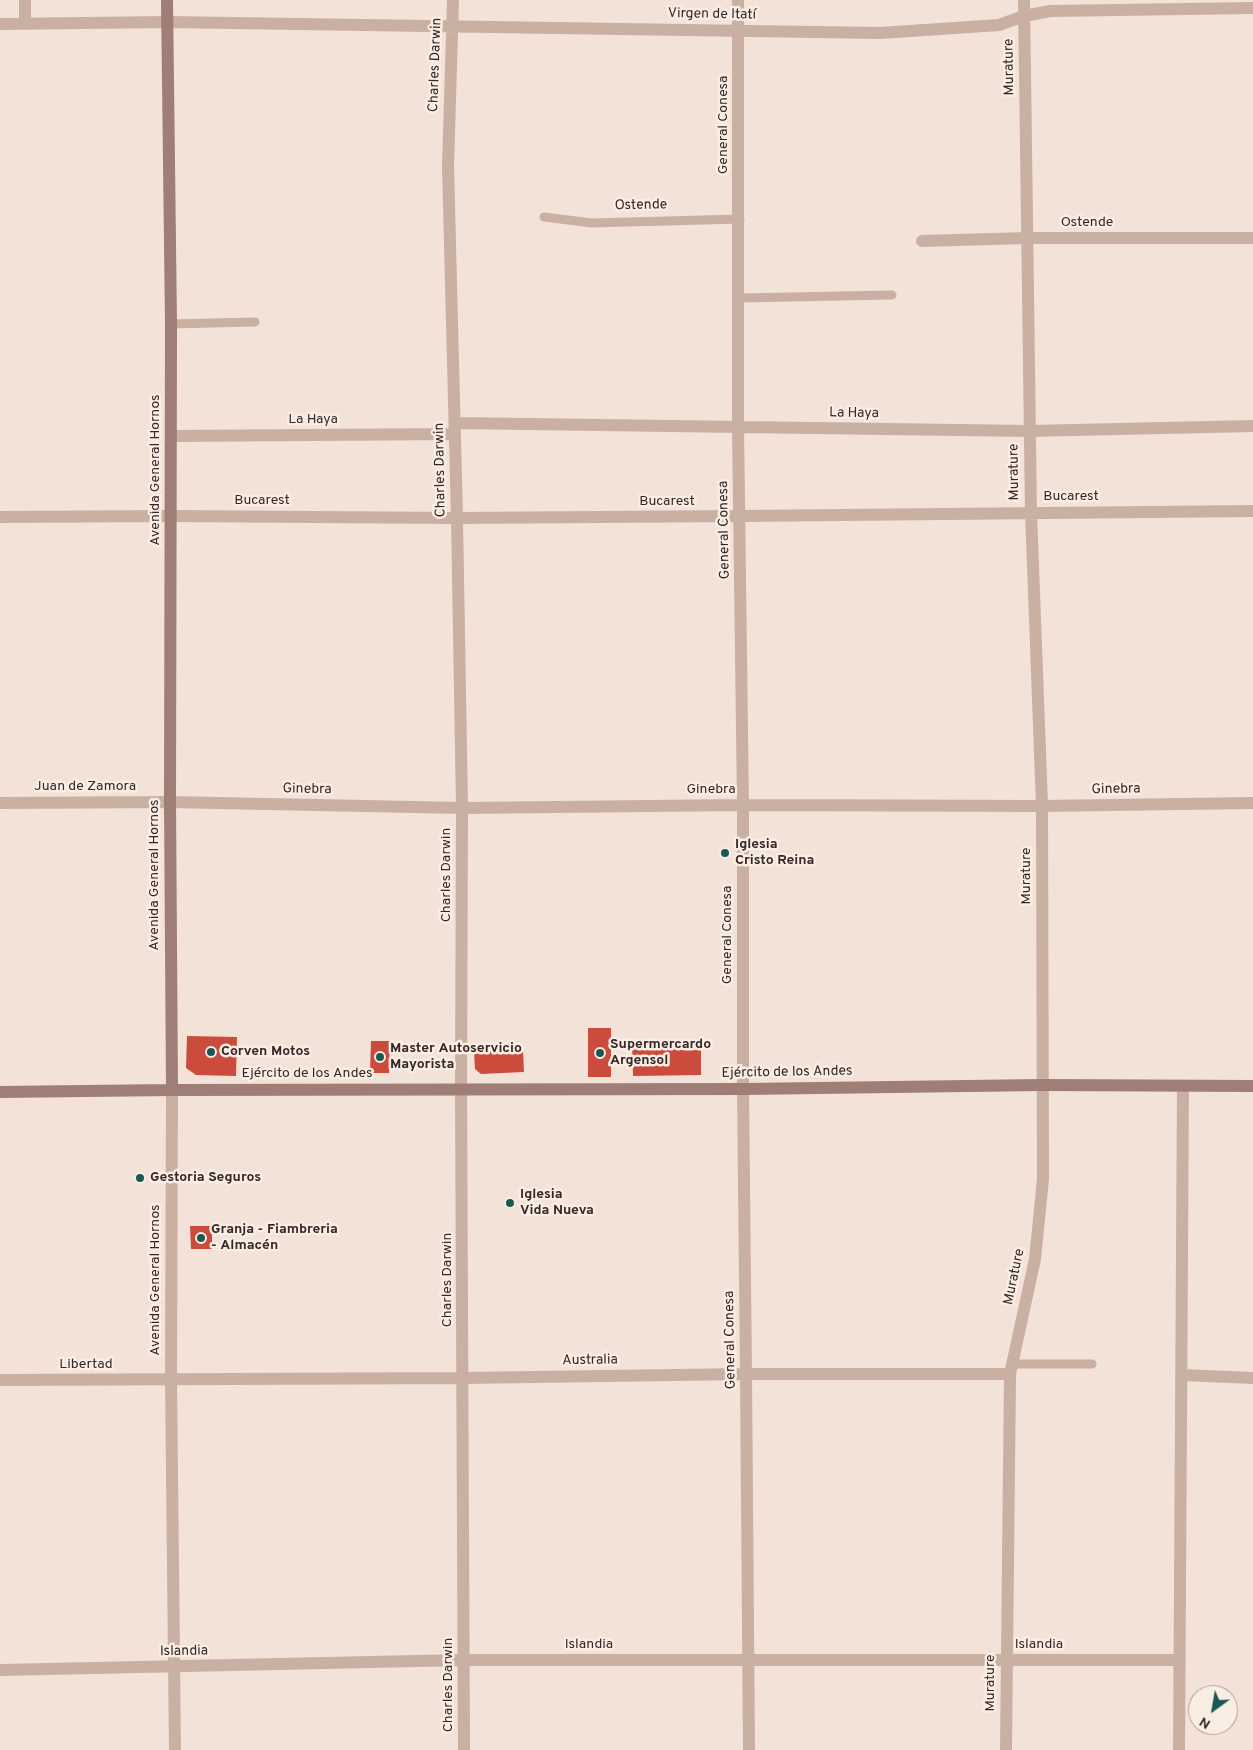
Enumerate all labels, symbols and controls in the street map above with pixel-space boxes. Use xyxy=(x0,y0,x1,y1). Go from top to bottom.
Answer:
street label: Virgen de Itatí xyxy=(668,6,756,24)
street label: Charles Darwin xyxy=(426,17,446,113)
street label: Murature xyxy=(1001,38,1019,96)
street label: General Conesa xyxy=(716,76,732,174)
street label: Ostende xyxy=(615,197,667,215)
street label: Ostende xyxy=(1061,215,1113,231)
street label: Avenida General Hornos xyxy=(148,394,164,546)
street label: La Haya xyxy=(829,405,879,423)
street label: La Haya xyxy=(288,412,338,428)
street label: Charles Darwin xyxy=(432,423,450,517)
street label: Murature xyxy=(1006,443,1024,501)
street label: General Conesa xyxy=(716,481,734,579)
street label: Bucarest xyxy=(1043,489,1099,505)
street label: Bucarest xyxy=(234,493,290,509)
street label: Bucarest xyxy=(639,494,695,510)
street label: Juan de Zamora xyxy=(34,779,136,795)
street label: Ginebra xyxy=(282,781,332,799)
street label: Ginebra xyxy=(1091,781,1141,799)
street label: Ginebra xyxy=(686,782,736,798)
street label: Avenida General Hornos xyxy=(147,799,163,951)
street label: Charles Darwin xyxy=(439,828,455,922)
place label: Iglesia Cristo Reina xyxy=(735,837,814,870)
marker: Iglesia Cristo Reina xyxy=(719,847,731,859)
street label: Murature xyxy=(1019,847,1035,905)
street label: General Conesa xyxy=(720,886,736,984)
place label: Supermercardo Argensol xyxy=(610,1037,711,1070)
place label: Master Autoservicio Mayorista xyxy=(390,1041,522,1074)
place label: Corven Motos xyxy=(221,1044,310,1060)
marker: Corven Motos xyxy=(205,1046,217,1058)
marker: Supermercardo Argensol xyxy=(594,1047,606,1059)
marker: Master Autoservicio Mayorista xyxy=(374,1051,386,1063)
street label: Ejército de los Andes xyxy=(721,1063,853,1083)
street label: Ejército de los Andes xyxy=(242,1066,372,1082)
place label: Gestoria Seguros xyxy=(150,1170,261,1186)
marker: Gestoria Seguros xyxy=(134,1172,146,1184)
place label: Iglesia Vida Nueva xyxy=(520,1187,594,1220)
marker: Iglesia Vida Nueva xyxy=(504,1197,516,1209)
street label: Avenida General Hornos xyxy=(148,1204,164,1356)
place label: Granja - Fiambreria - Almacén xyxy=(211,1222,338,1254)
marker: Granja - Fiambreria - Almacén xyxy=(195,1232,207,1244)
street label: Charles Darwin xyxy=(440,1233,456,1327)
street label: Murature xyxy=(1001,1247,1029,1307)
street label: General Conesa xyxy=(722,1291,740,1389)
street label: Australia xyxy=(562,1352,618,1370)
street label: Libertad xyxy=(59,1357,113,1373)
street label: Islandia xyxy=(565,1637,613,1653)
street label: Islandia xyxy=(1015,1637,1063,1653)
street label: Charles Darwin xyxy=(441,1638,457,1732)
street label: Islandia xyxy=(160,1643,208,1661)
street label: Murature xyxy=(983,1654,999,1712)
north arrow xyxy=(1188,1685,1238,1735)
text: N xyxy=(1197,1712,1214,1732)

